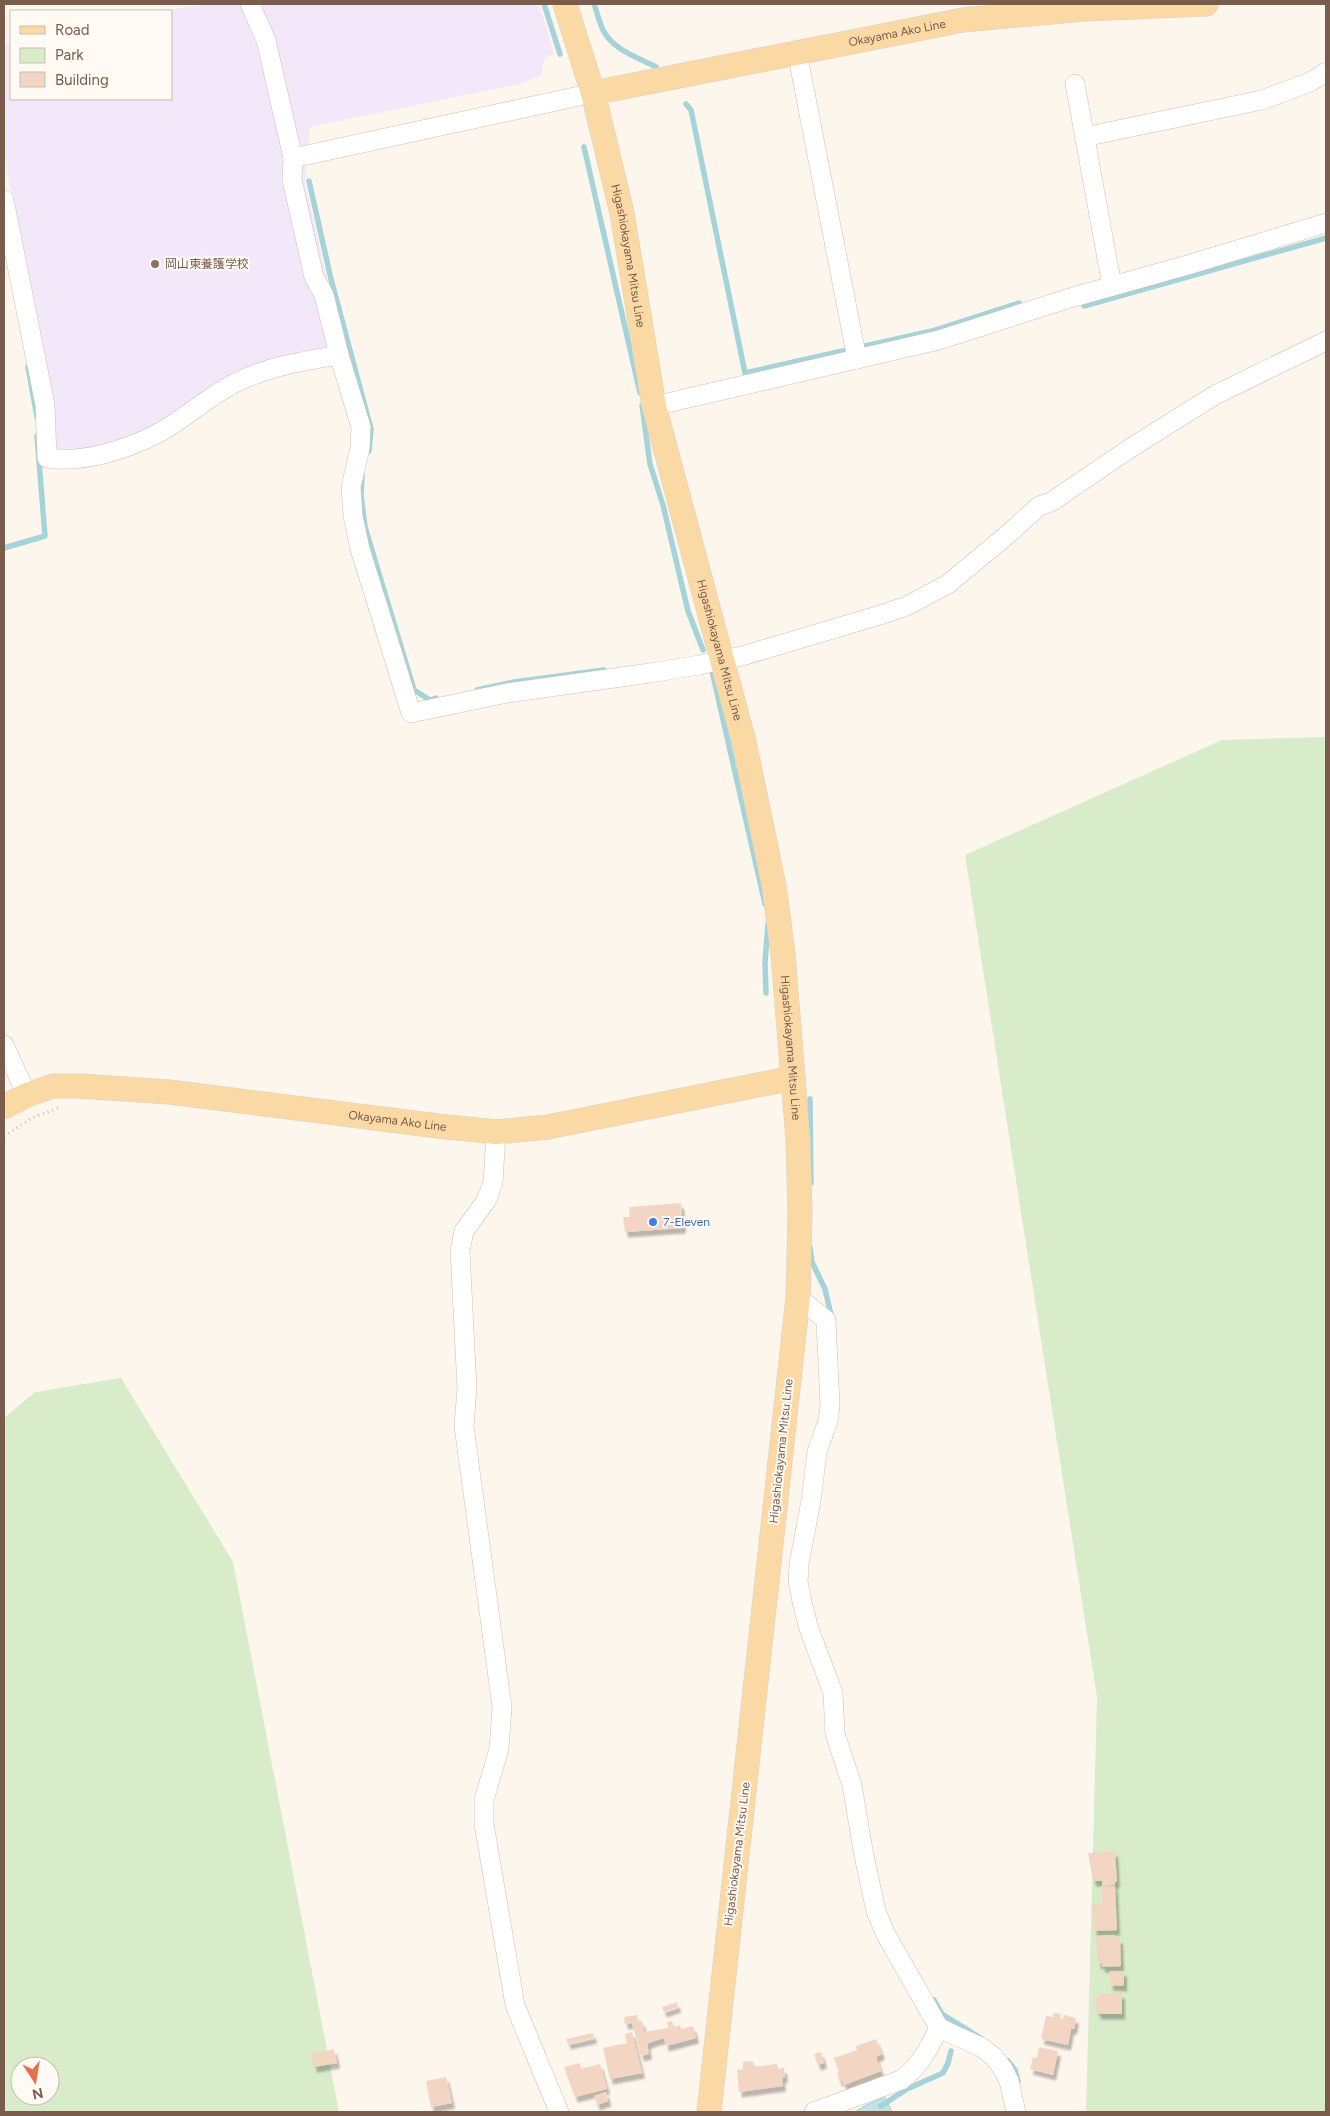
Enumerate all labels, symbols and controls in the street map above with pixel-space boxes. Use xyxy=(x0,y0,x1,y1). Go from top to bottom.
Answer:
legend xyxy=(10,10,172,100)
street label: Okayama Ako Line xyxy=(847,16,947,49)
text: Road xyxy=(55,21,90,39)
text: Park xyxy=(55,46,84,64)
text: Building xyxy=(55,71,109,89)
street label: Higashiokayama Mitsu Line xyxy=(608,183,648,329)
place label: 岡山東養護学校 xyxy=(165,257,249,271)
marker: 岡山東養護学校 xyxy=(149,258,161,270)
street label: Higashiokayama Mitsu Line xyxy=(694,578,745,723)
street label: Higashiokayama Mitsu Line xyxy=(778,975,803,1121)
street label: Okayama Ako Line xyxy=(348,1108,448,1134)
place label: 7-Eleven xyxy=(663,1215,710,1229)
marker: 7-Eleven xyxy=(647,1216,659,1228)
street label: Higashiokayama Mitsu Line xyxy=(766,1378,796,1524)
street label: Higashiokayama Mitsu Line xyxy=(721,1781,753,1927)
north arrow xyxy=(10,2056,60,2106)
text: N xyxy=(31,2084,45,2103)

